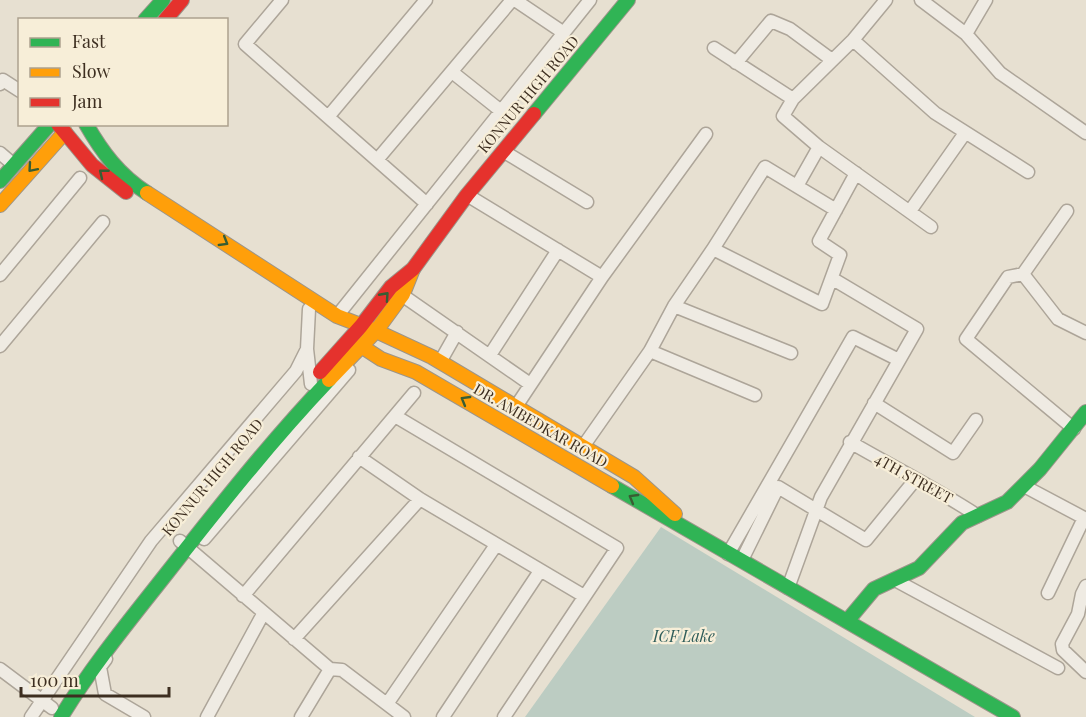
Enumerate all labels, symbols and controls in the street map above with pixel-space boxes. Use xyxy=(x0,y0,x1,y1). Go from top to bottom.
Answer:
legend xyxy=(18,18,228,126)
text: Fast xyxy=(72,29,106,53)
street label: KONNUR HIGH ROAD xyxy=(473,31,583,157)
text: Slow xyxy=(72,59,110,83)
text: Jam xyxy=(71,89,102,113)
one-way arrow xyxy=(28,161,39,172)
one-way arrow xyxy=(99,170,110,181)
one-way arrow xyxy=(218,234,228,246)
one-way arrow xyxy=(378,292,389,303)
street label: DR. AMBEDKAR ROAD xyxy=(470,378,612,472)
one-way arrow xyxy=(461,396,471,408)
street label: KONNUR HIGH ROAD xyxy=(157,414,267,540)
street label: 4TH STREET xyxy=(871,448,957,508)
one-way arrow xyxy=(629,494,639,505)
water label: ICF Lake xyxy=(652,625,715,646)
scale bar xyxy=(21,660,170,698)
text: 100 m xyxy=(30,668,79,692)

